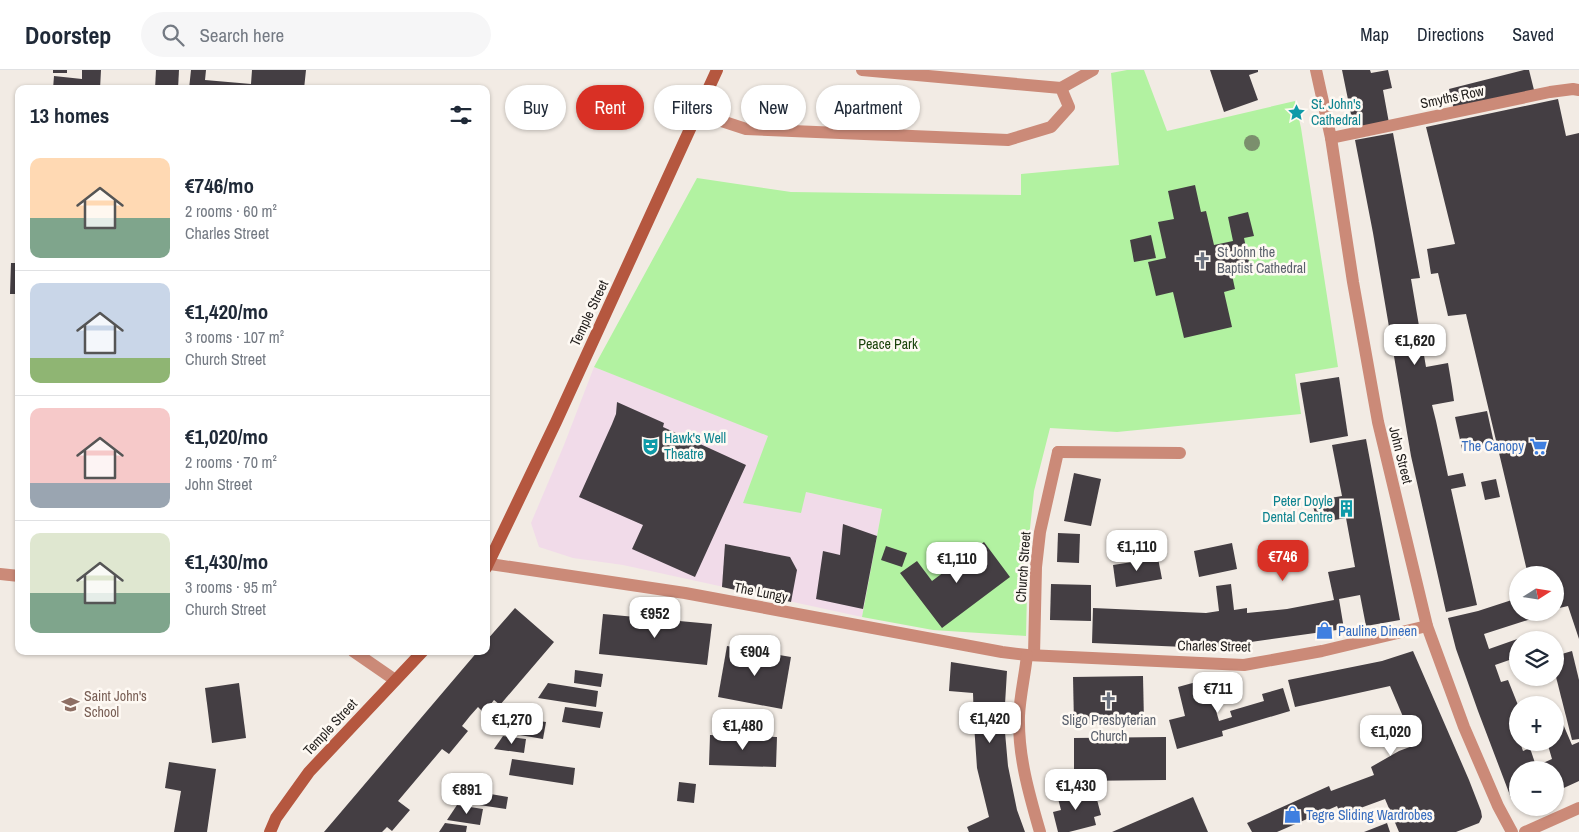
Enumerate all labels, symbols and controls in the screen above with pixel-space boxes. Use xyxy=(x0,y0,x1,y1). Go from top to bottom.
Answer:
search box xyxy=(141,12,491,57)
text: Doorstep xyxy=(25,19,111,51)
icon: search xyxy=(159,21,187,49)
text: Search here xyxy=(199,22,284,48)
text: Map xyxy=(1360,22,1389,47)
text: Directions xyxy=(1417,22,1484,47)
text: Saved xyxy=(1512,22,1554,47)
street label: Smyths Row xyxy=(1419,81,1486,113)
chip: Buy xyxy=(505,85,566,130)
chip: Rent xyxy=(576,85,644,130)
chip: Filters xyxy=(654,85,731,130)
chip: New xyxy=(741,85,806,130)
chip: Apartment xyxy=(816,85,920,130)
place label: St. John's Cathedral xyxy=(1311,95,1361,129)
text: 13 homes xyxy=(30,101,109,130)
icon: filters xyxy=(447,101,475,129)
place icon: St. John's Cathedral xyxy=(1287,102,1307,122)
text: €746/mo xyxy=(185,171,254,200)
icon: home xyxy=(70,178,130,238)
text: 2 rooms · 60 m² xyxy=(185,200,277,222)
text: Charles Street xyxy=(185,222,269,244)
place label: St John the Baptist Cathedral xyxy=(1217,243,1306,277)
church icon: St John the Baptist Cathedral xyxy=(1193,250,1213,270)
street label: Temple Street xyxy=(566,277,612,349)
text: €1,420/mo xyxy=(185,297,268,326)
icon: home xyxy=(70,303,130,363)
pin: €1,620 xyxy=(1374,324,1456,366)
text: 3 rooms · 107 m² xyxy=(185,326,284,348)
text: €1,620 xyxy=(1395,329,1435,351)
park label: Peace Park xyxy=(858,335,918,353)
text: Church Street xyxy=(185,348,266,370)
text: €1,020/mo xyxy=(185,422,268,451)
street label: John Street xyxy=(1385,424,1417,486)
icon: home xyxy=(70,428,130,488)
place label: Hawk's Well Theatre xyxy=(664,429,726,463)
theatre icon: Hawk's Well Theatre xyxy=(640,436,660,456)
supermarket icon: The Canopy xyxy=(1528,436,1548,456)
place label: The Canopy xyxy=(1461,437,1524,455)
text: 2 rooms · 70 m² xyxy=(185,451,277,473)
text: John Street xyxy=(185,473,252,495)
place label: Peter Doyle Dental Centre xyxy=(1262,492,1333,526)
building icon: Peter Doyle Dental Centre xyxy=(1337,499,1357,519)
pin: €1,110 xyxy=(1096,530,1178,572)
street label: Church Street xyxy=(1012,531,1034,603)
text: €1,110 xyxy=(1117,535,1157,557)
pin: €746 xyxy=(1253,540,1313,582)
pin: €1,110 xyxy=(916,542,998,584)
text: €746 xyxy=(1268,545,1298,567)
text: €1,430/mo xyxy=(185,547,268,576)
text: €1,110 xyxy=(937,547,977,569)
icon: home xyxy=(70,553,130,613)
north arrow xyxy=(1509,566,1564,621)
map controls xyxy=(1509,566,1564,816)
text: 3 rooms · 95 m² xyxy=(185,576,277,598)
street label: The Lungy xyxy=(733,578,790,606)
pin: €952 xyxy=(625,596,685,639)
text: Church Street xyxy=(185,598,266,620)
text: €952 xyxy=(640,602,670,624)
shop icon: Pauline Dineen xyxy=(1314,621,1334,641)
place label: Pauline Dineen xyxy=(1338,622,1417,640)
button: layers xyxy=(1509,631,1564,686)
pin: €904 xyxy=(725,634,785,677)
street label: Charles Street xyxy=(1177,636,1251,656)
text: €904 xyxy=(740,640,770,662)
pin: €711 xyxy=(1188,672,1248,714)
text: €711 xyxy=(1204,677,1232,699)
place label: Saint John's School xyxy=(84,687,147,721)
church icon: Sligo Presbyterian Church xyxy=(1099,690,1119,710)
school or university icon: Saint John's School xyxy=(60,694,80,714)
street label: Temple Street xyxy=(299,695,361,759)
button: + xyxy=(1509,696,1564,751)
pin: €1,270 xyxy=(471,702,553,745)
pin: €1,420 xyxy=(949,702,1031,744)
text: €1,420 xyxy=(970,707,1010,729)
text: €1,270 xyxy=(492,708,532,730)
pin: €1,480 xyxy=(702,708,784,751)
place label: Sligo Presbyterian Church xyxy=(1062,711,1156,745)
text: €1,480 xyxy=(723,714,763,736)
pin: €1,020 xyxy=(1350,714,1432,757)
text: €1,020 xyxy=(1371,720,1411,742)
button: − xyxy=(1509,761,1564,816)
pin: €1,430 xyxy=(1035,768,1117,811)
pin: €891 xyxy=(437,772,497,815)
text: €1,430 xyxy=(1056,774,1096,796)
text: €891 xyxy=(452,778,482,800)
shop icon: Tegre Sliding Wardrobes xyxy=(1282,805,1302,825)
place label: Tegre Sliding Wardrobes xyxy=(1306,806,1433,824)

